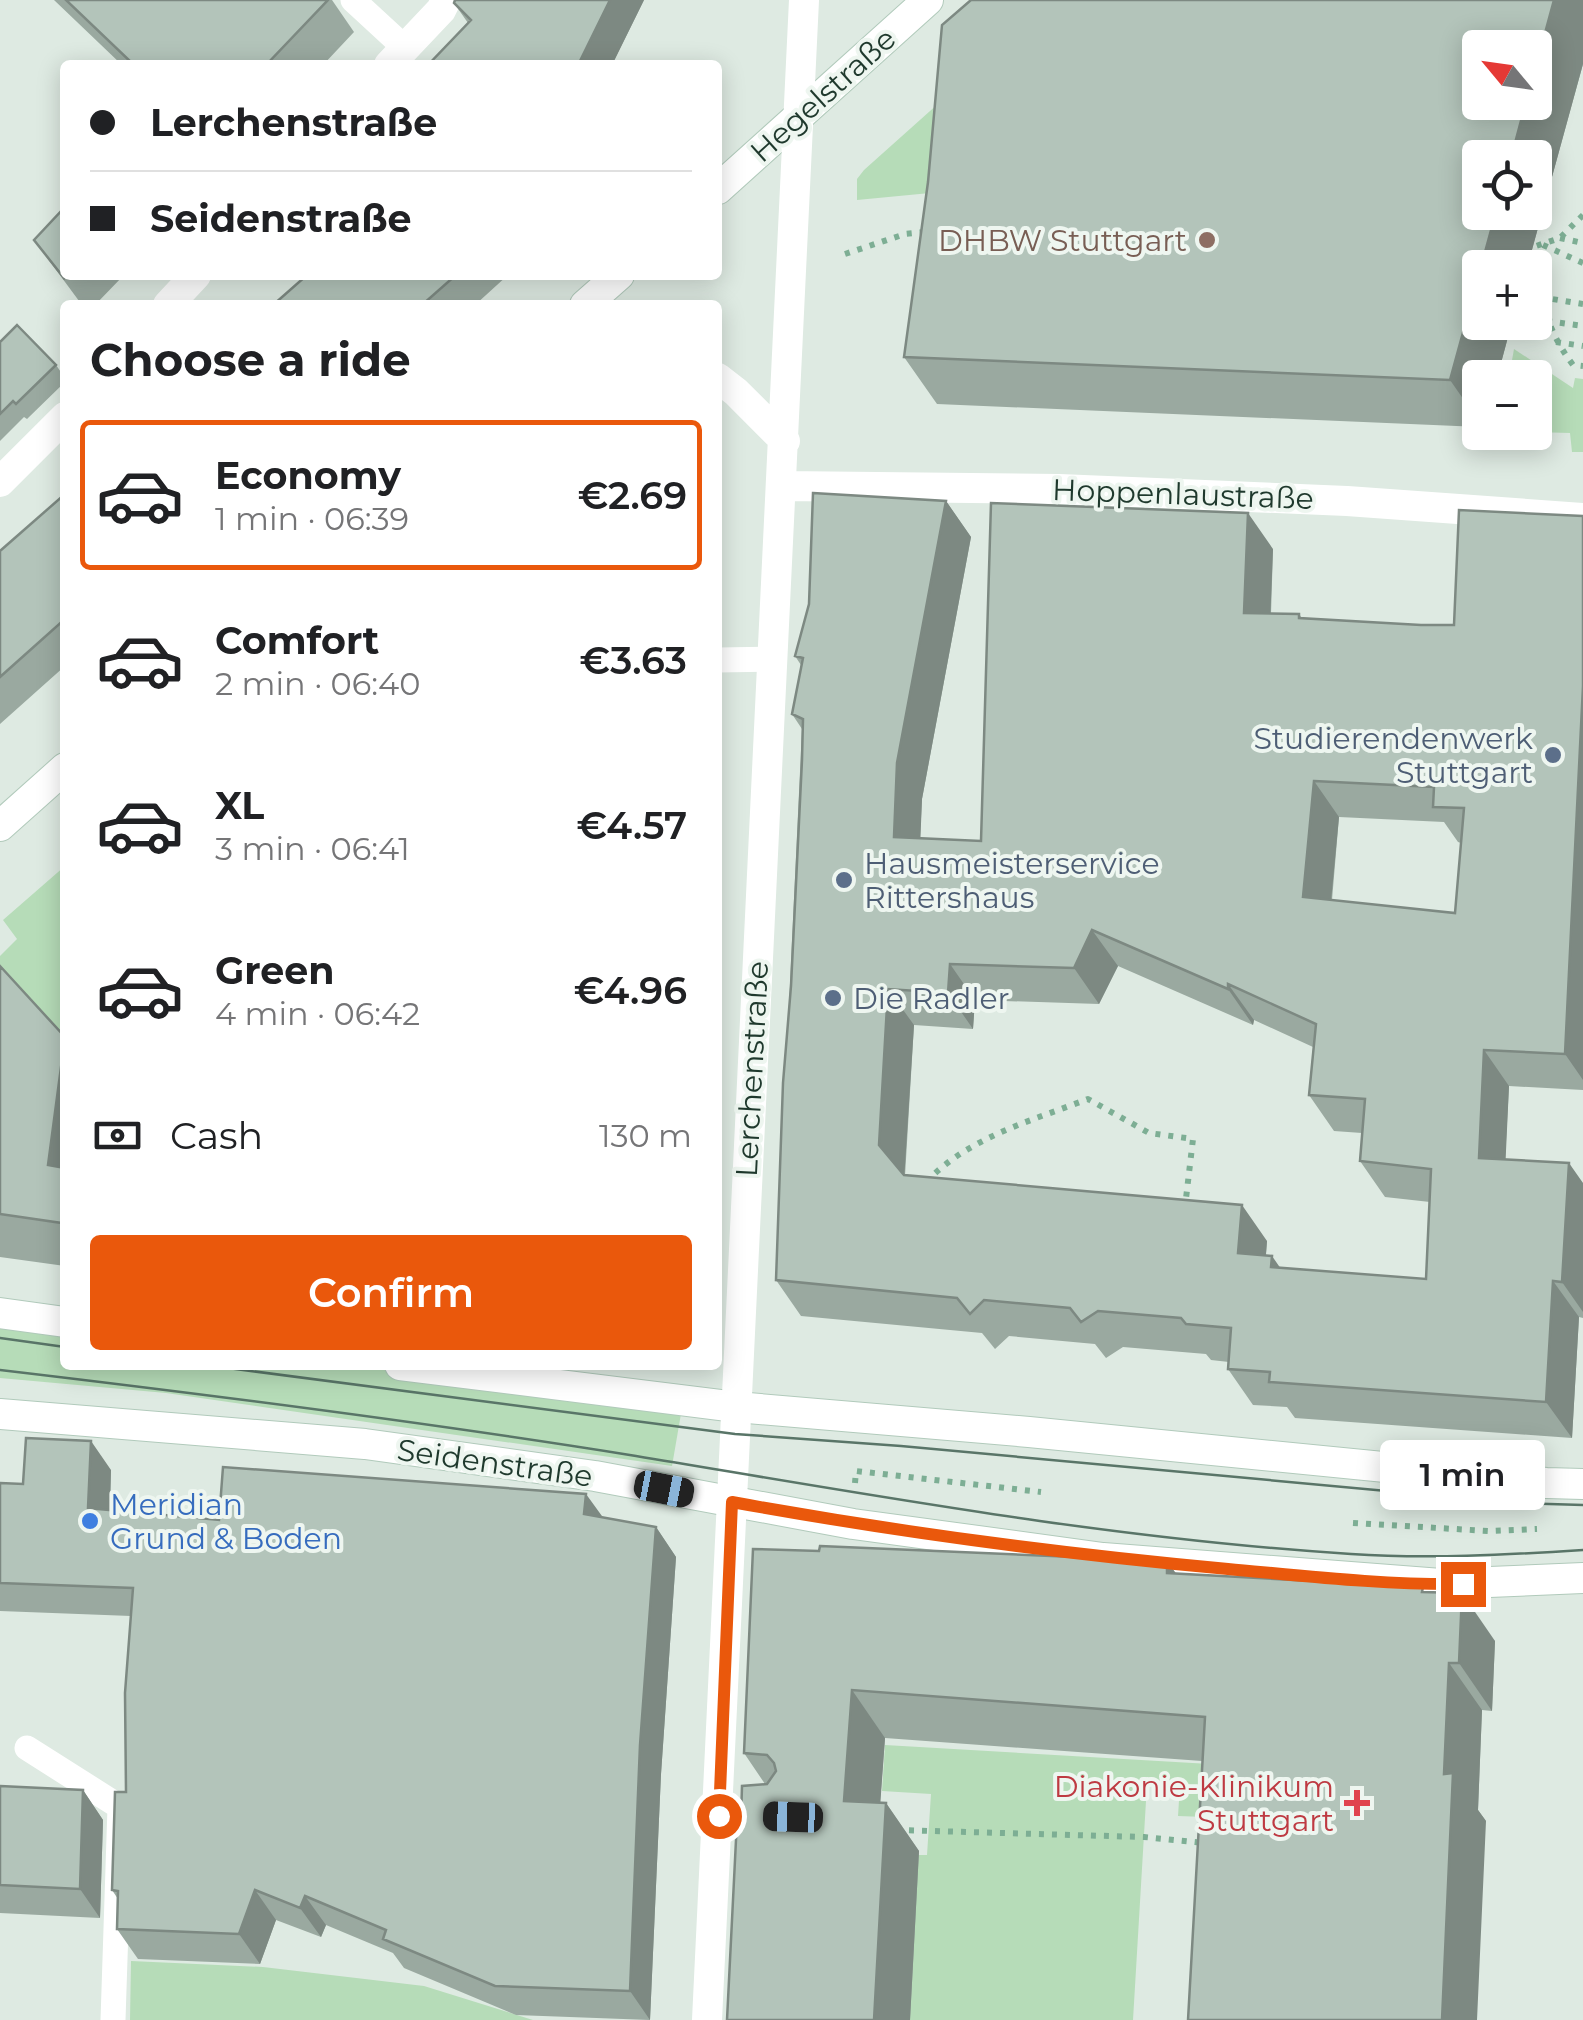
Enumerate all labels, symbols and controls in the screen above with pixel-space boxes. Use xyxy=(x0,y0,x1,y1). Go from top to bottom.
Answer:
street label: Hegelstraße xyxy=(743,20,903,170)
north arrow xyxy=(1462,30,1552,120)
map controls xyxy=(1462,30,1552,450)
text: Lerchenstraße xyxy=(150,99,437,146)
button: locate xyxy=(1462,140,1552,230)
text: Seidenstraße xyxy=(150,195,412,242)
place label: DHBW Stuttgart xyxy=(938,222,1187,259)
marker: DHBW Stuttgart xyxy=(1196,229,1218,251)
button: + xyxy=(1462,250,1552,340)
text: Choose a ride xyxy=(90,332,411,387)
button: − xyxy=(1462,360,1552,450)
icon: car xyxy=(95,450,185,540)
text: Economy xyxy=(215,452,401,499)
street label: Hoppenlaustraße xyxy=(1052,471,1314,517)
text: €2.69 xyxy=(578,472,687,519)
text: 1 min · 06:39 xyxy=(215,499,409,538)
icon: car xyxy=(95,615,185,705)
text: Comfort xyxy=(215,617,379,664)
text: €3.63 xyxy=(580,637,687,684)
text: 2 min · 06:40 xyxy=(215,664,420,703)
place label: Studierendenwerk Stuttgart xyxy=(1253,720,1533,791)
marker: Studierendenwerk Stuttgart xyxy=(1542,744,1564,766)
icon: car xyxy=(95,780,185,870)
text: XL xyxy=(215,782,264,829)
text: €4.57 xyxy=(577,802,687,849)
text: 3 min · 06:41 xyxy=(215,829,410,868)
place label: Hausmeisterservice Rittershaus xyxy=(864,845,1160,916)
marker: Hausmeisterservice Rittershaus xyxy=(833,869,855,891)
icon: car xyxy=(95,945,185,1035)
text: Green xyxy=(215,947,335,994)
street label: Lerchenstraße xyxy=(728,960,776,1178)
text: €4.96 xyxy=(574,967,687,1014)
place label: Die Radler xyxy=(853,980,1010,1017)
marker: Die Radler xyxy=(822,987,844,1009)
text: 4 min · 06:42 xyxy=(215,994,420,1033)
icon: cash xyxy=(90,1108,145,1163)
text: Cash xyxy=(170,1112,263,1159)
text: 130 m xyxy=(599,1116,692,1155)
button: Confirm xyxy=(90,1235,692,1350)
street label: Seidenstraße xyxy=(395,1431,595,1495)
callout: 1 min xyxy=(1380,1439,1546,1509)
text: 1 min xyxy=(1420,1455,1505,1494)
car xyxy=(632,1469,696,1509)
place label: Meridian Grund & Boden xyxy=(110,1486,342,1557)
marker: Meridian Grund & Boden xyxy=(79,1510,101,1532)
route end xyxy=(1441,1562,1486,1607)
place label: Diakonie-Klinikum Stuttgart xyxy=(1054,1768,1334,1839)
marker: Diakonie-Klinikum Stuttgart xyxy=(1344,1790,1370,1816)
route start xyxy=(697,1794,742,1839)
car xyxy=(762,1801,824,1833)

